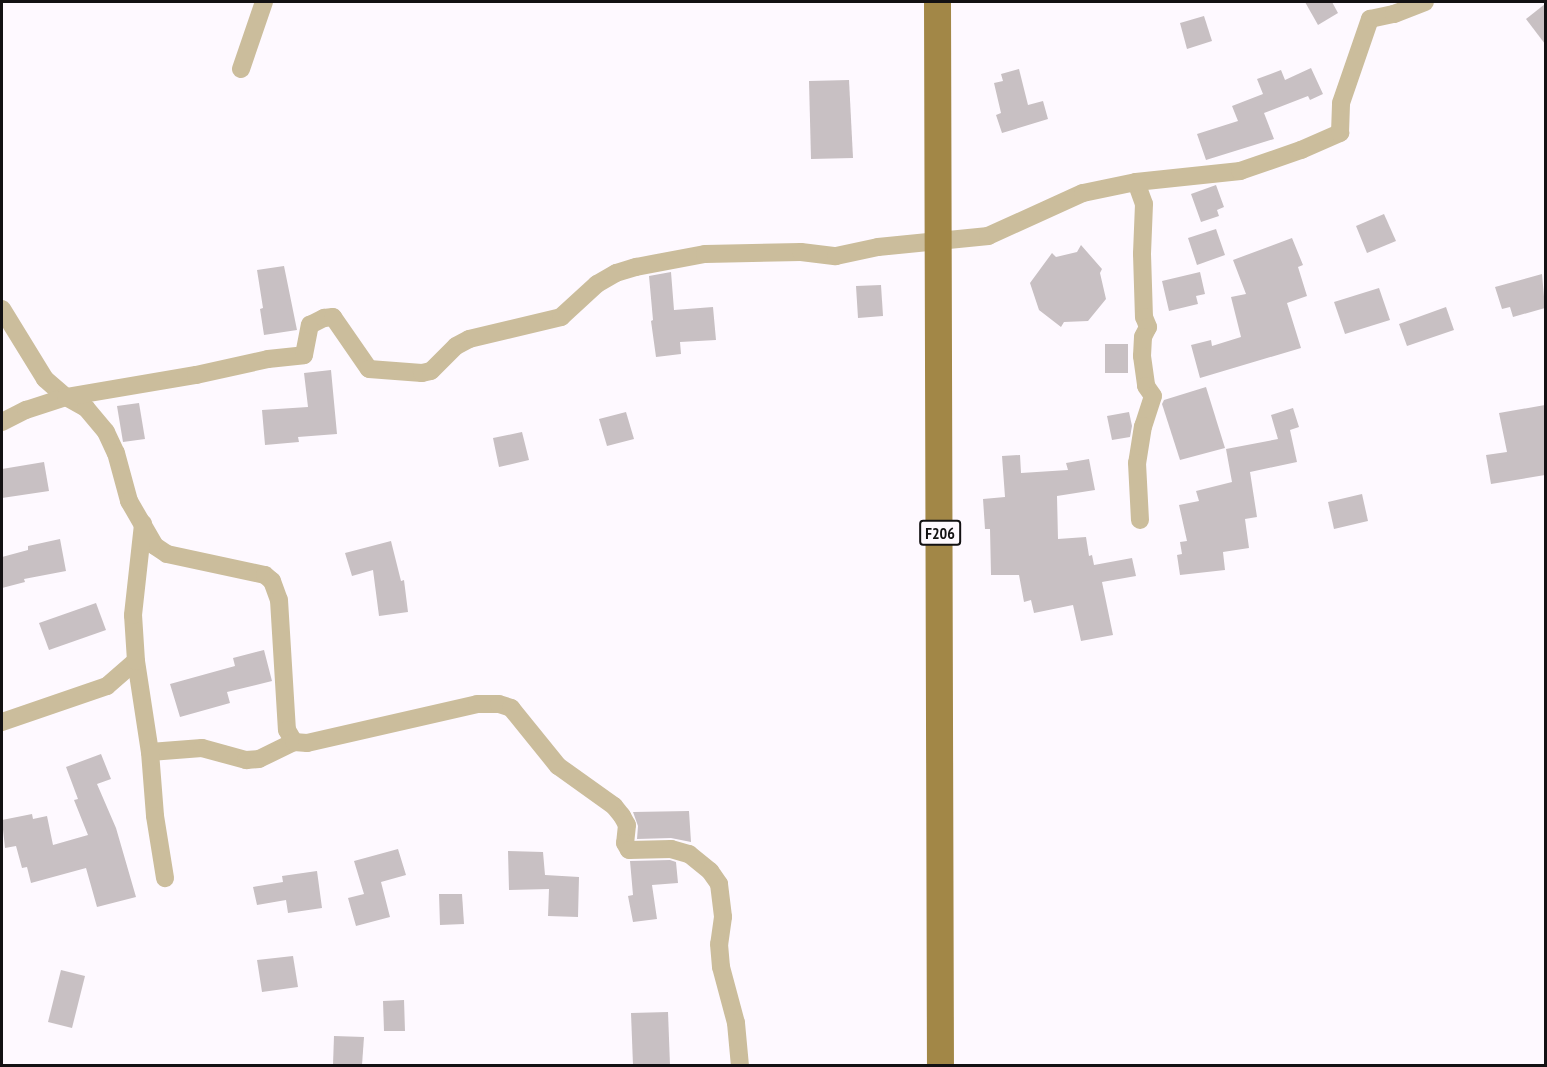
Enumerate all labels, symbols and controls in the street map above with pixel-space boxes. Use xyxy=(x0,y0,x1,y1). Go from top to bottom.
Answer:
road number: F206 xyxy=(919,520,961,546)

